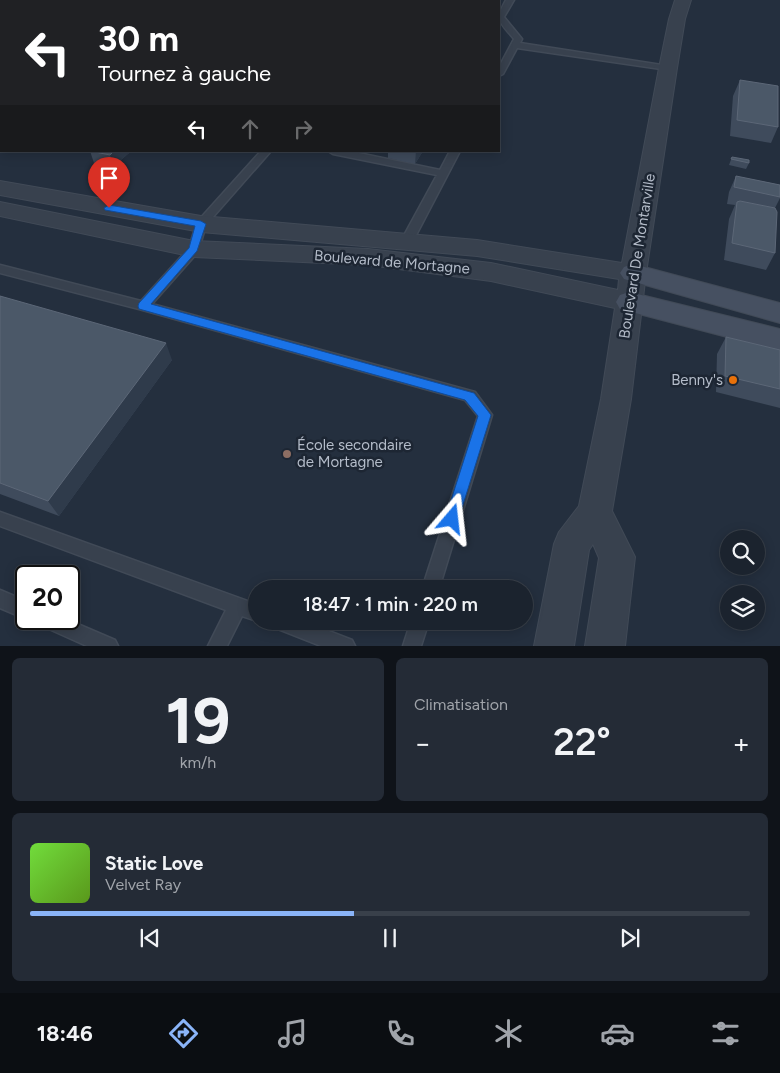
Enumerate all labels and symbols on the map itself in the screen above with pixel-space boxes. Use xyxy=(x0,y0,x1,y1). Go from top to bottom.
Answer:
pin xyxy=(88,157,130,208)
street label: Boulevard De Montarville xyxy=(615,172,659,340)
street label: Boulevard de Mortagne xyxy=(313,246,471,278)
place label: Benny's xyxy=(671,371,723,389)
marker: Benny's xyxy=(727,374,739,386)
place label: École secondaire de Mortagne xyxy=(297,436,411,471)
marker: École secondaire de Mortagne xyxy=(281,448,293,460)
position arrow xyxy=(425,492,477,544)
speed limit sign: 20 xyxy=(15,565,80,630)

